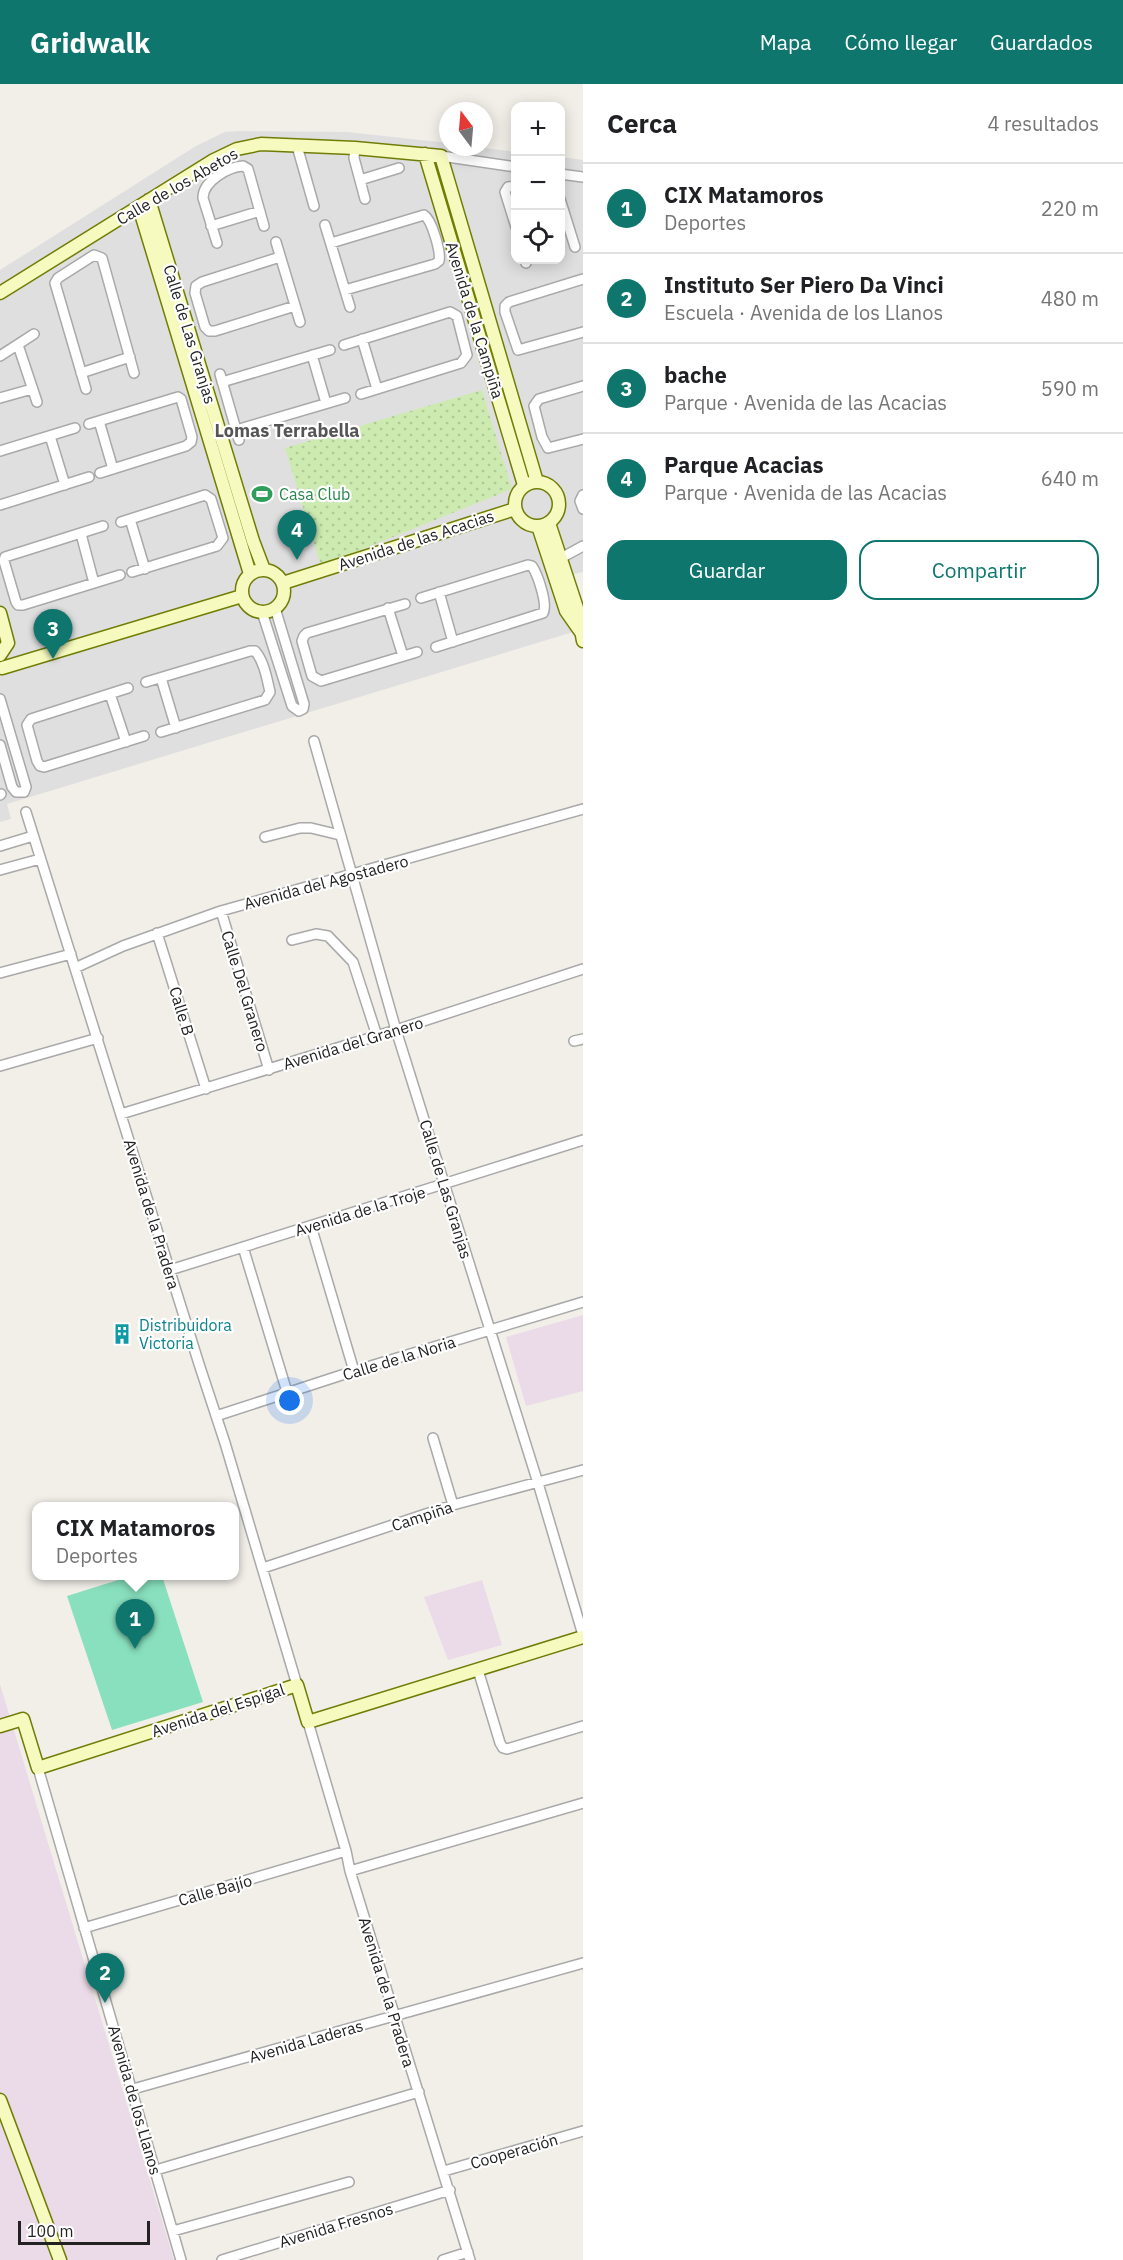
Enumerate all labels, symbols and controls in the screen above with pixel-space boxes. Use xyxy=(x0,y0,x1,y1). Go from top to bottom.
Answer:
text: Gridwalk xyxy=(30,24,150,61)
text: Mapa xyxy=(760,28,811,56)
text: Cómo llegar xyxy=(844,28,957,56)
text: Guardados xyxy=(990,28,1093,56)
north arrow xyxy=(439,102,493,156)
map controls xyxy=(511,102,565,264)
button: + xyxy=(511,102,565,156)
text: Cerca xyxy=(607,106,677,140)
text: 4 resultados xyxy=(987,110,1099,137)
street label: Calle de los Abetos xyxy=(113,143,241,229)
button: − xyxy=(511,156,565,210)
text: CIX Matamoros xyxy=(664,180,824,209)
text: 1 xyxy=(621,195,633,222)
text: 220 m xyxy=(1041,195,1099,222)
text: Deportes xyxy=(664,209,746,236)
button: locate xyxy=(511,210,565,264)
street label: Avenida de la Campiña xyxy=(442,239,509,401)
street label: Calle de Las Granjas xyxy=(159,262,221,406)
text: Instituto Ser Piero Da Vinci xyxy=(664,270,944,299)
text: 2 xyxy=(621,285,633,312)
text: 480 m xyxy=(1041,285,1099,312)
text: Escuela · Avenida de los Llanos xyxy=(664,299,943,326)
text: bache xyxy=(664,360,727,389)
text: 3 xyxy=(621,375,633,402)
text: 590 m xyxy=(1041,375,1099,402)
text: Parque · Avenida de las Acacias xyxy=(664,389,947,416)
district label: Lomas Terrabella xyxy=(214,419,360,442)
text: Parque Acacias xyxy=(664,450,824,479)
text: 4 xyxy=(621,465,633,492)
text: 640 m xyxy=(1041,465,1099,492)
text: Parque · Avenida de las Acacias xyxy=(664,479,947,506)
sports icon: Casa Club xyxy=(250,482,274,506)
place label: Casa Club xyxy=(279,484,350,504)
street label: Avenida de las Acacias xyxy=(336,505,496,575)
pin: 4 xyxy=(278,510,316,560)
button: Guardar xyxy=(607,540,847,600)
button: Compartir xyxy=(859,540,1099,600)
pin: 3 xyxy=(34,610,72,659)
street label: Avenida del Agostadero xyxy=(242,850,411,914)
street label: Calle Del Granero xyxy=(217,928,273,1054)
street label: Calle B xyxy=(165,984,199,1038)
street label: Avenida del Granero xyxy=(281,1012,425,1074)
street label: Calle de Las Granjas xyxy=(415,1117,477,1261)
street label: Avenida de la Pradera xyxy=(120,1136,184,1292)
street label: Avenida de la Troje xyxy=(292,1182,428,1240)
place label: Distribuidora Victoria xyxy=(139,1315,232,1353)
building icon: Distribuidora Victoria xyxy=(110,1322,134,1346)
street label: Calle de la Noria xyxy=(340,1331,458,1385)
your location xyxy=(275,1386,304,1415)
street label: Campiña xyxy=(389,1497,456,1535)
popup xyxy=(32,1502,239,1580)
text: CIX Matamoros xyxy=(56,1513,215,1542)
text: Deportes xyxy=(56,1542,138,1569)
pin: 1 xyxy=(116,1600,154,1649)
street label: Avenida del Espigal xyxy=(149,1679,287,1741)
street label: Calle Bajío xyxy=(176,1870,254,1910)
street label: Avenida de la Pradera xyxy=(355,1914,419,2070)
pin: 2 xyxy=(86,1954,124,2003)
street label: Avenida Laderas xyxy=(247,2015,365,2067)
street label: Avenida de los Llanos xyxy=(104,2023,166,2177)
street label: Cooperación xyxy=(468,2129,560,2173)
street label: Avenida Fresnos xyxy=(277,2198,395,2252)
scale bar xyxy=(18,2218,150,2246)
text: 100 m xyxy=(27,2221,74,2241)

